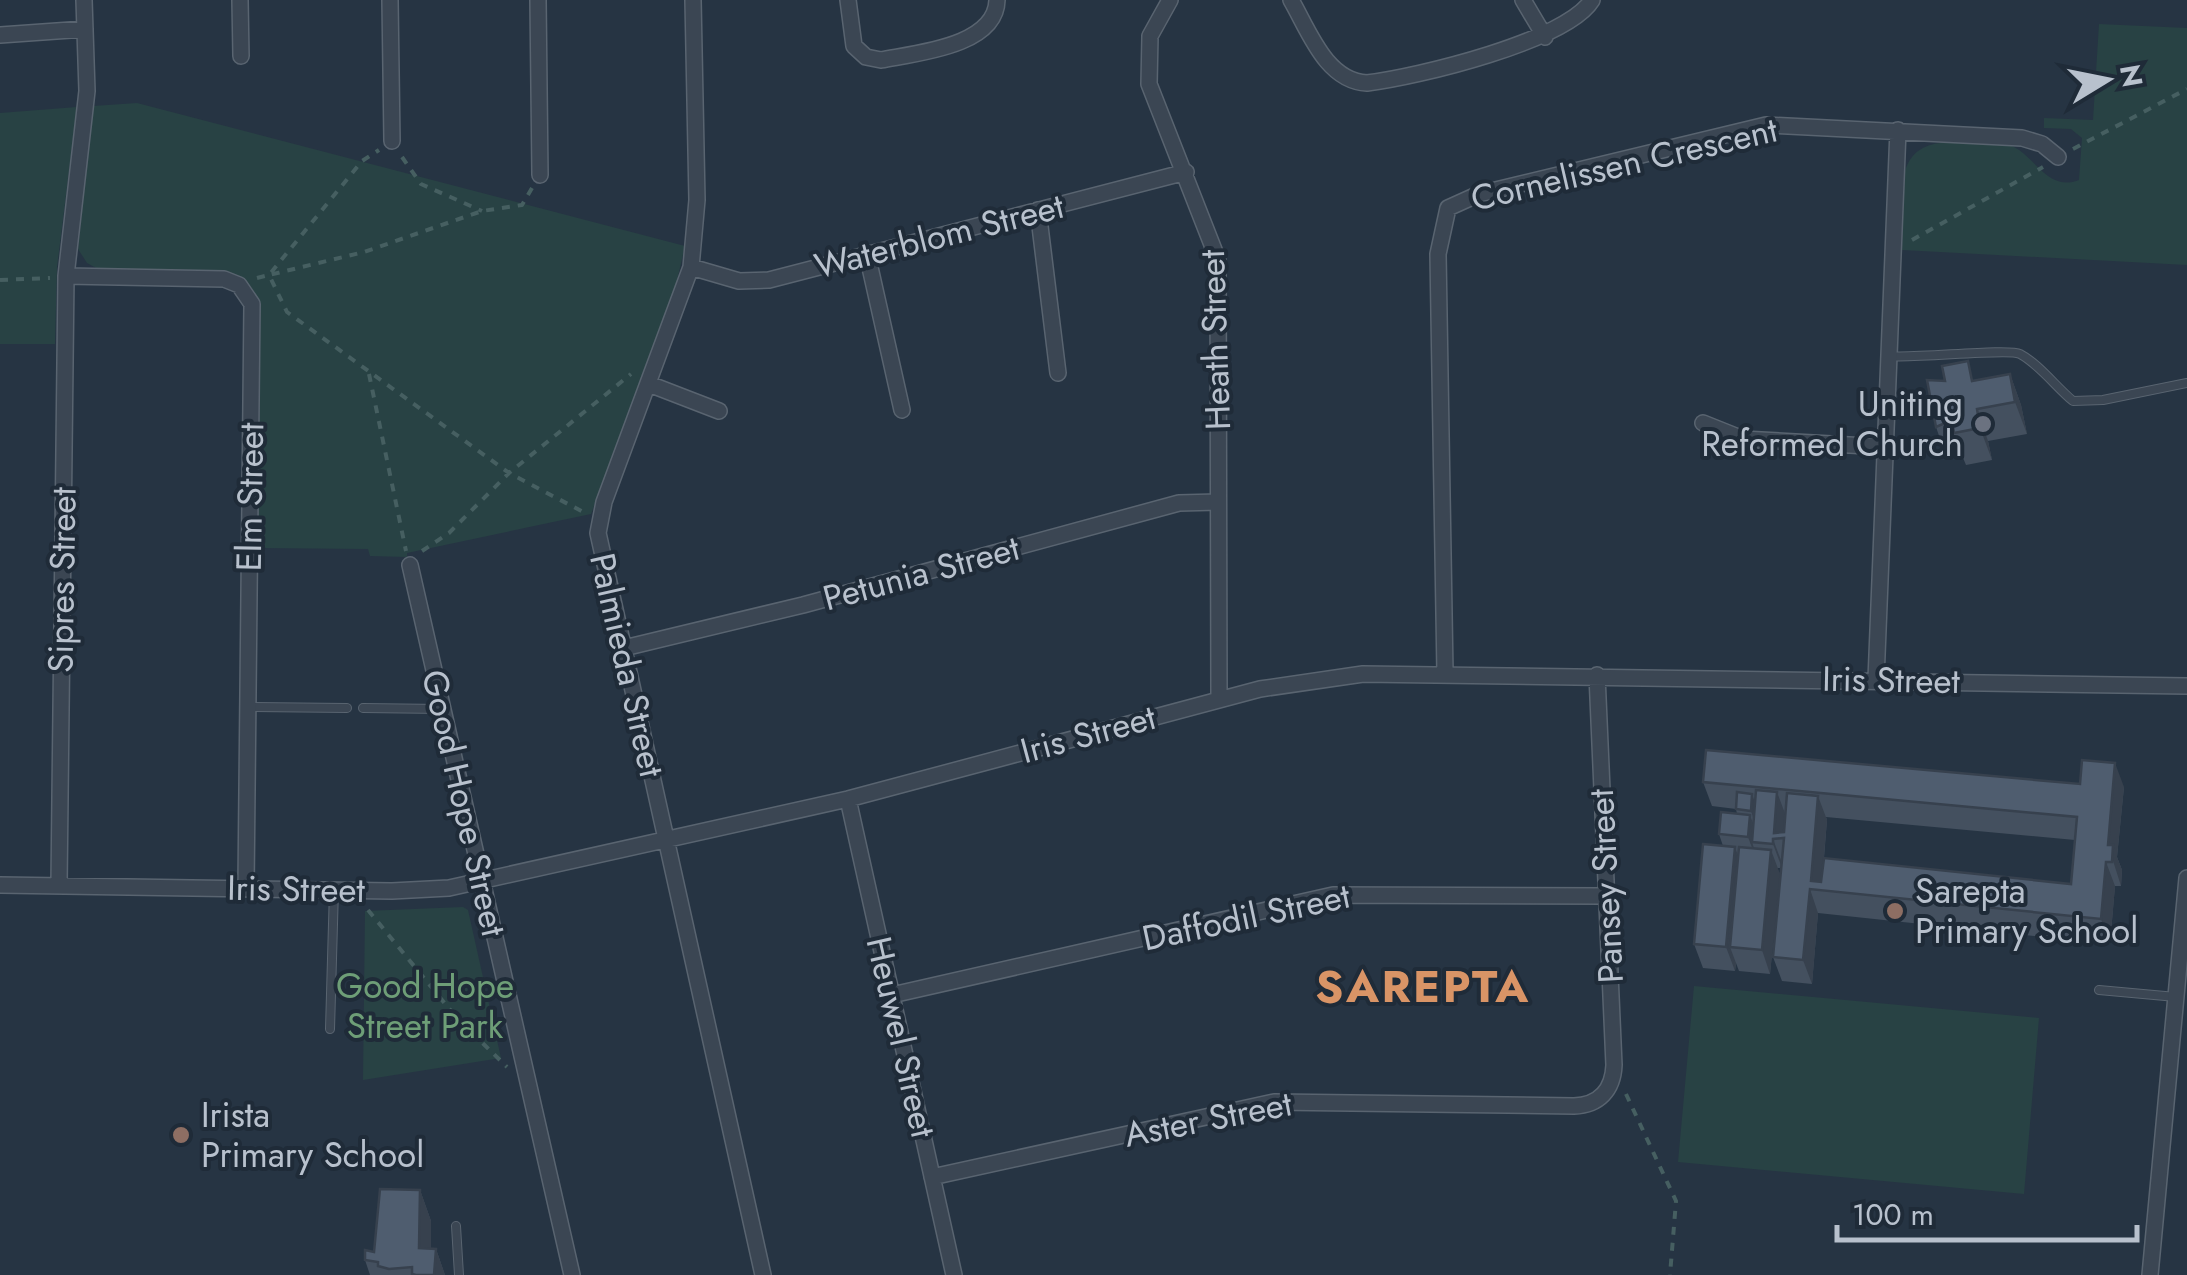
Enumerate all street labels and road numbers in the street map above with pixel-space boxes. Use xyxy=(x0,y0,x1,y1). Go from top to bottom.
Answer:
street label: Cornelissen Crescent xyxy=(1466,104,1783,224)
street label: Waterblom Street xyxy=(809,181,1069,291)
street label: Heath Street xyxy=(1187,248,1243,431)
street label: Elm Street xyxy=(224,422,276,572)
street label: Sipres Street xyxy=(35,486,89,673)
street label: Petunia Street xyxy=(817,523,1025,623)
street label: Palmieda Street xyxy=(577,548,677,782)
street label: Iris Street xyxy=(1822,654,1961,706)
street label: Good Hope Street xyxy=(409,665,519,942)
street label: Iris Street xyxy=(1015,692,1162,776)
street label: Pansey Street xyxy=(1576,787,1636,984)
street label: Iris Street xyxy=(227,863,366,915)
street label: Daffodil Street xyxy=(1138,871,1355,963)
street label: Heuwel Street xyxy=(854,932,949,1143)
street label: Aster Street xyxy=(1120,1078,1297,1160)

